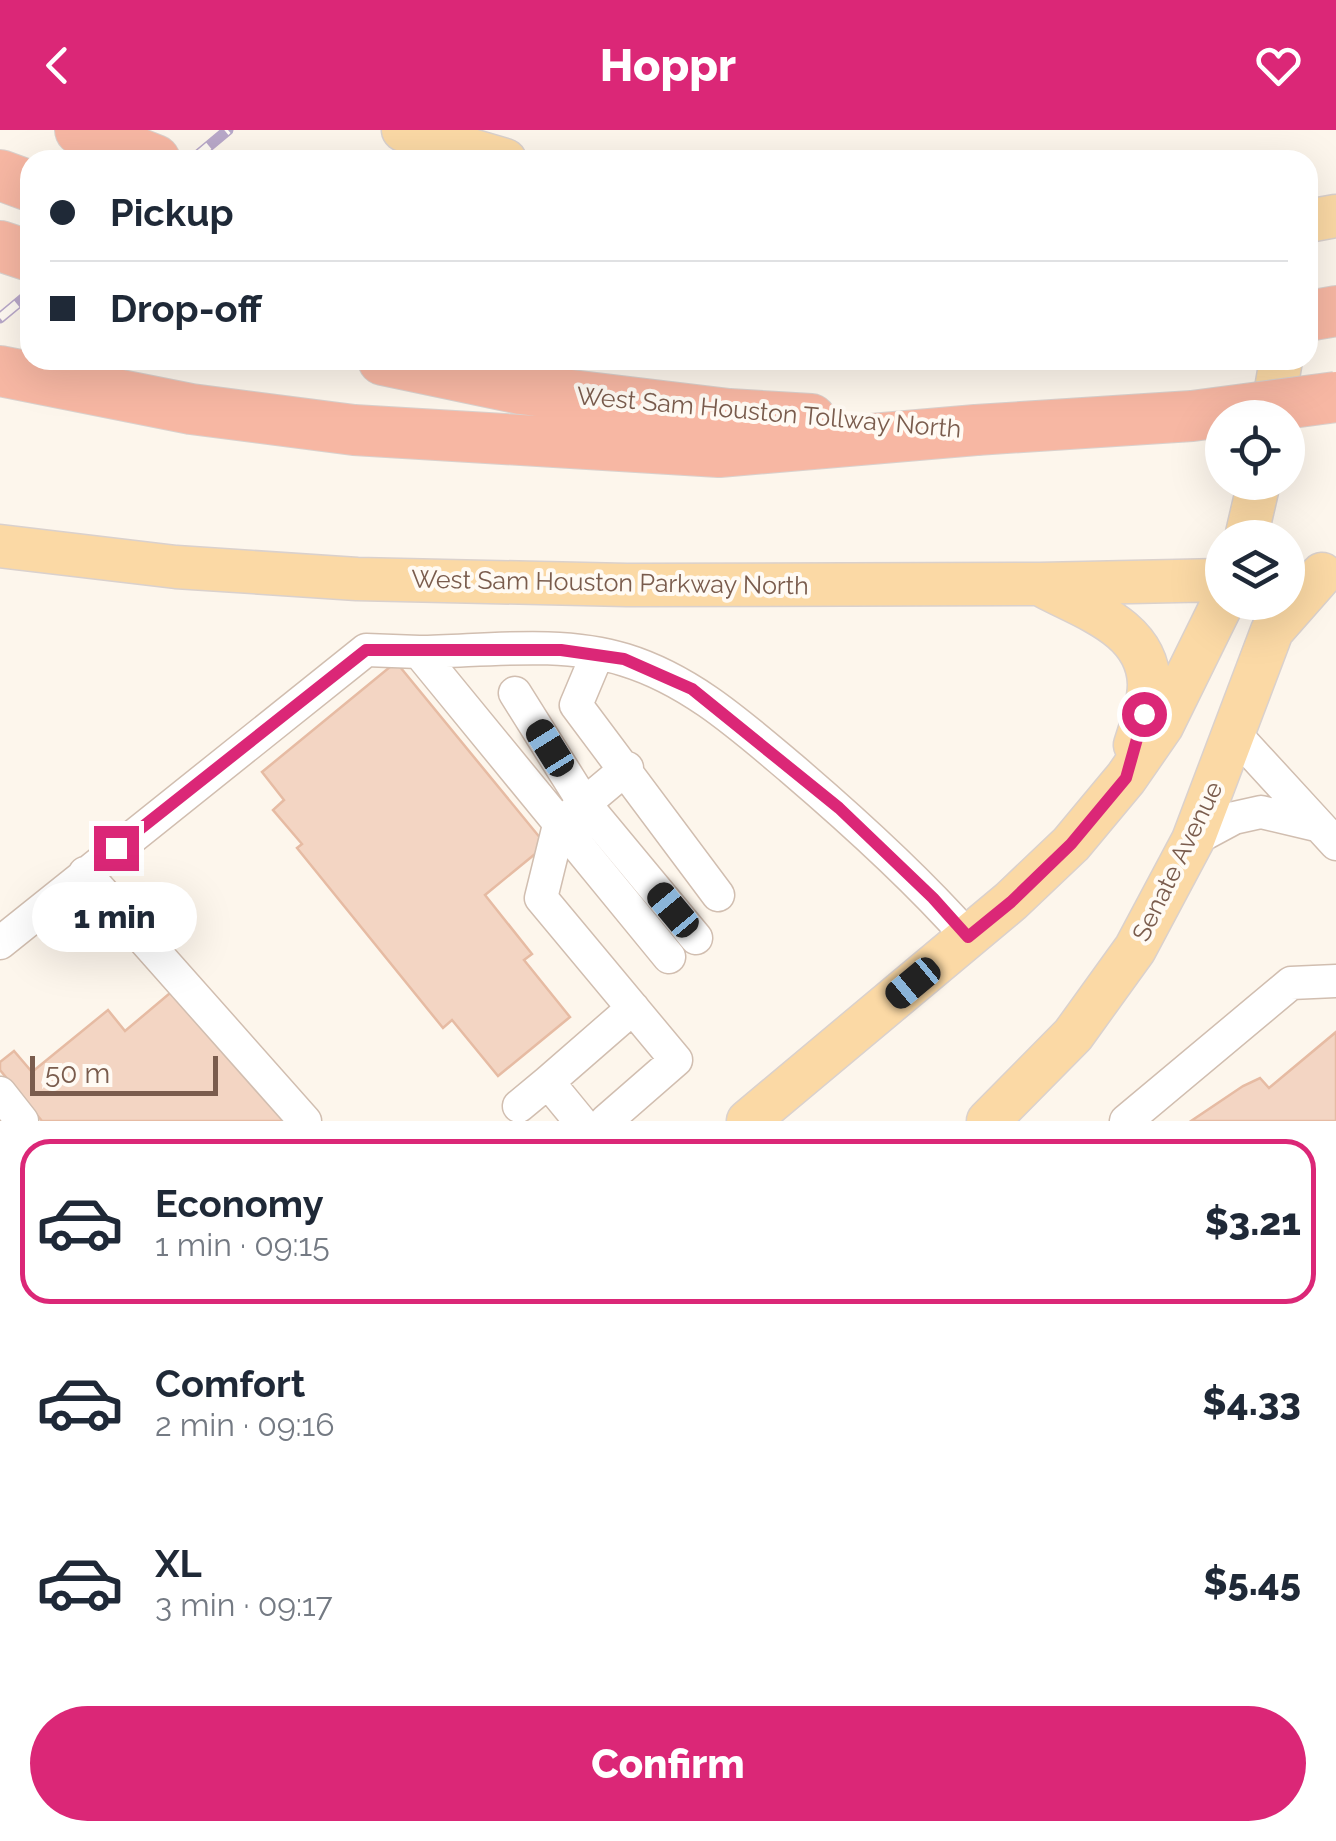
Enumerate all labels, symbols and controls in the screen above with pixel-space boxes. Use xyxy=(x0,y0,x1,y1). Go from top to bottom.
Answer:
icon: back xyxy=(30,38,85,93)
icon: heart xyxy=(1251,38,1306,93)
text: Hoppr xyxy=(600,39,736,92)
text: Pickup xyxy=(110,190,234,235)
text: Drop-off xyxy=(110,286,262,331)
street label: West Sam Houston Tollway North xyxy=(575,380,963,444)
map controls xyxy=(1205,400,1305,620)
button: locate xyxy=(1205,400,1305,500)
button: layers xyxy=(1205,520,1305,620)
street label: West Sam Houston Parkway North xyxy=(411,564,809,600)
route start xyxy=(1122,692,1167,737)
car xyxy=(521,715,579,781)
street label: Senate Avenue xyxy=(1125,776,1229,946)
route end xyxy=(94,826,139,871)
car xyxy=(642,877,704,943)
callout: 1 min xyxy=(34,883,198,953)
text: 1 min xyxy=(73,898,156,935)
car xyxy=(880,952,946,1014)
scale bar xyxy=(30,1051,218,1096)
text: 50 m xyxy=(45,1057,110,1090)
icon: car xyxy=(35,1177,125,1267)
text: Economy xyxy=(155,1181,324,1226)
text: $3.21 xyxy=(1205,1199,1301,1244)
text: 1 min · 09:15 xyxy=(155,1226,330,1263)
icon: car xyxy=(35,1357,125,1447)
text: Comfort xyxy=(155,1361,305,1406)
text: $4.33 xyxy=(1202,1379,1301,1424)
text: 2 min · 09:16 xyxy=(155,1406,335,1443)
icon: car xyxy=(35,1537,125,1627)
text: XL xyxy=(155,1541,202,1586)
text: $5.45 xyxy=(1203,1559,1301,1604)
text: 3 min · 09:17 xyxy=(155,1586,333,1623)
button: Confirm xyxy=(30,1706,1306,1821)

